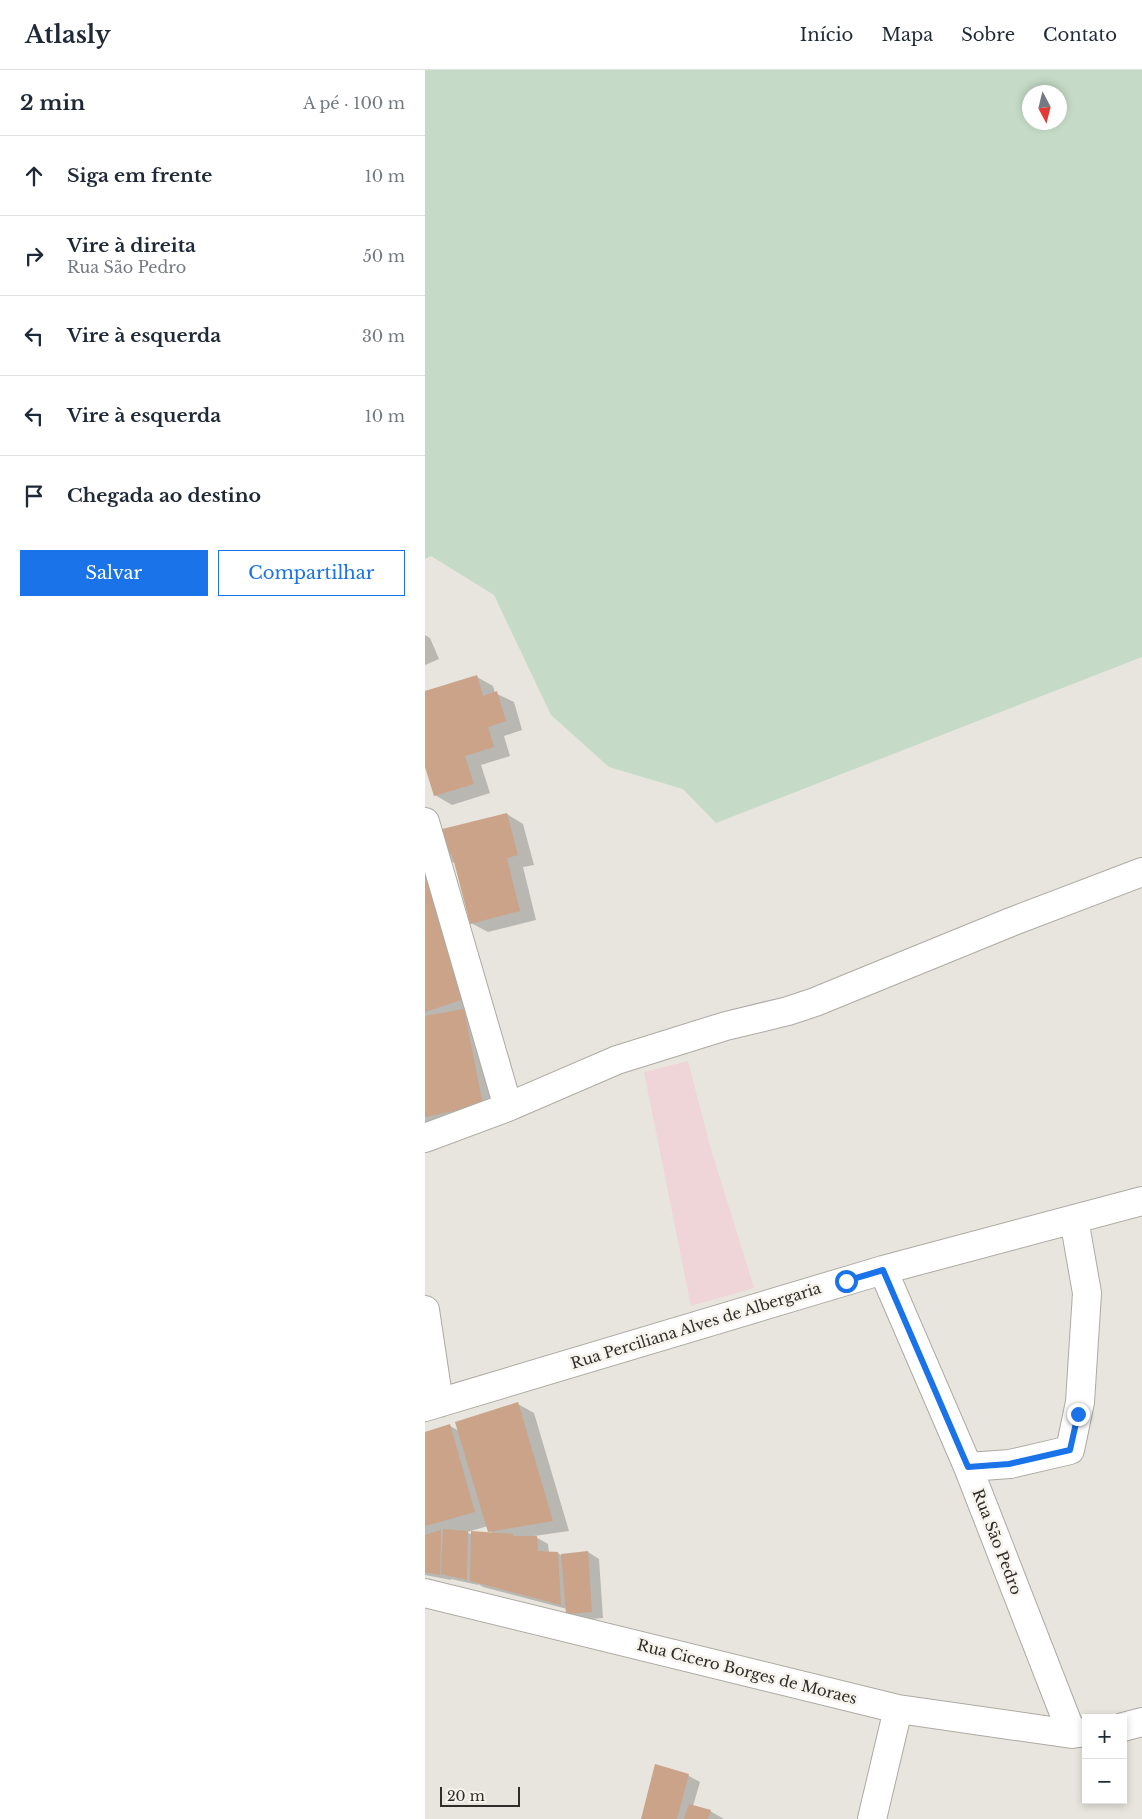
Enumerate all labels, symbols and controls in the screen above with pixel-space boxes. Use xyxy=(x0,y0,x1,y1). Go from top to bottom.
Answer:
text: Atlasly xyxy=(25,20,111,49)
text: Início xyxy=(800,24,853,46)
text: Mapa xyxy=(881,24,933,46)
text: Sobre xyxy=(961,24,1015,46)
text: Contato xyxy=(1043,24,1117,46)
north arrow xyxy=(1022,85,1067,130)
text: 2 min xyxy=(20,90,85,116)
text: A pé · 100 m xyxy=(303,93,405,113)
icon: ahead xyxy=(20,162,48,190)
text: Siga em frente xyxy=(67,164,212,187)
text: 10 m xyxy=(365,166,405,186)
text: Vire à direita xyxy=(67,234,196,257)
icon: right xyxy=(20,242,48,270)
text: 50 m xyxy=(363,246,405,266)
text: Rua São Pedro xyxy=(67,257,186,277)
icon: left xyxy=(20,322,48,350)
text: Vire à esquerda xyxy=(67,324,221,347)
text: 30 m xyxy=(362,326,405,346)
icon: left xyxy=(20,402,48,430)
text: Vire à esquerda xyxy=(67,404,221,427)
text: 10 m xyxy=(365,406,405,426)
icon: arrive xyxy=(20,482,48,510)
text: Chegada ao destino xyxy=(67,484,261,507)
button: Salvar xyxy=(20,550,208,596)
button: Compartilhar xyxy=(218,550,405,596)
route start xyxy=(835,1270,858,1293)
street label: Rua Perciliana Alves de Albergaria xyxy=(568,1278,824,1373)
route end xyxy=(1067,1403,1090,1426)
street label: Rua São Pedro xyxy=(969,1486,1026,1598)
street label: Rua Cicero Borges de Moraes xyxy=(635,1635,859,1708)
map controls xyxy=(1082,1714,1127,1804)
button: + xyxy=(1082,1714,1127,1759)
button: − xyxy=(1082,1759,1127,1804)
scale bar xyxy=(440,1784,520,1807)
text: 20 m xyxy=(447,1787,485,1805)

